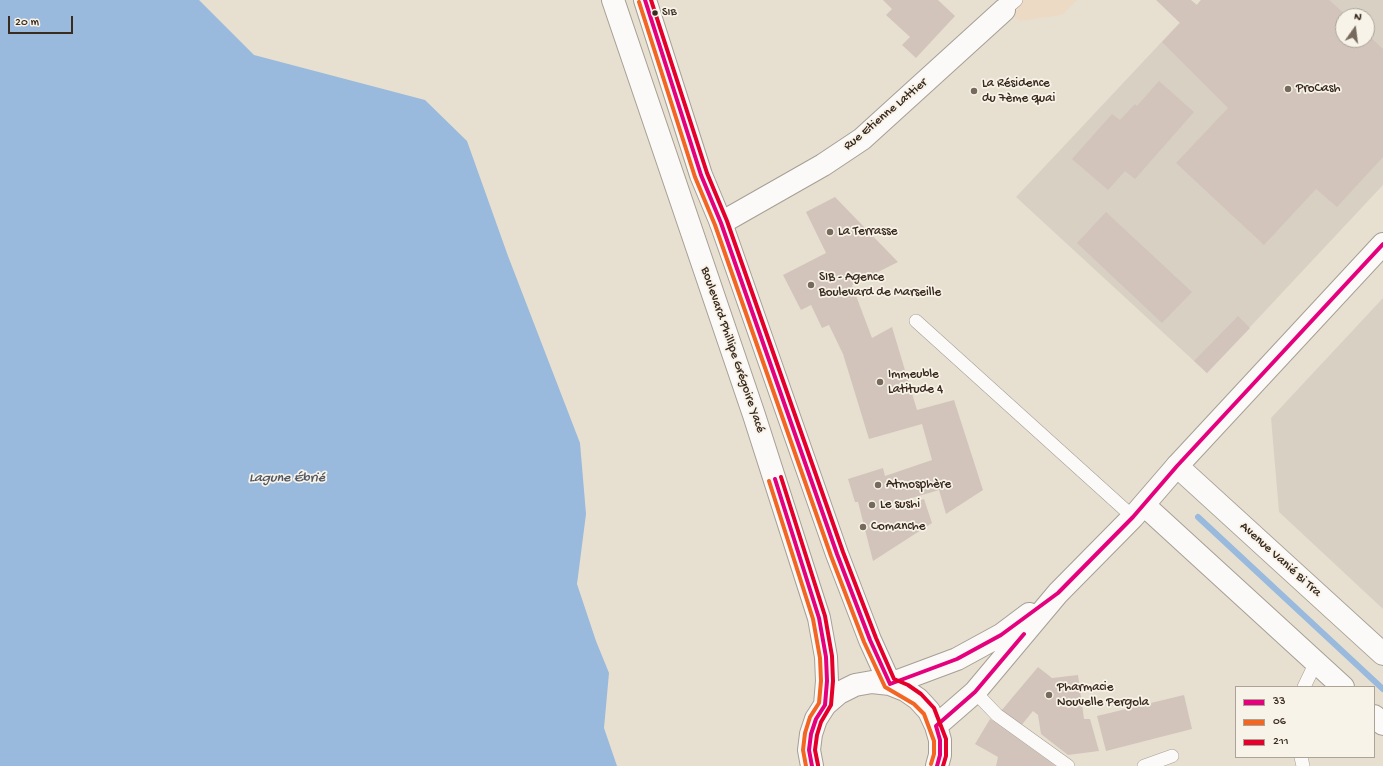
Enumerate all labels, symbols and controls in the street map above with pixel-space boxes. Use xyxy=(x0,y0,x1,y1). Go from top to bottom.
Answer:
place label: SIB xyxy=(662,6,677,20)
scale bar xyxy=(10,8,75,34)
marker: SIB xyxy=(650,8,660,18)
north arrow xyxy=(1335,8,1375,48)
text: N xyxy=(1353,11,1363,24)
text: 20 m xyxy=(15,16,39,30)
street label: Rue Etienne Lattier xyxy=(841,75,931,155)
place label: La Résidence du 7ème quai xyxy=(982,76,1055,107)
place label: ProCash xyxy=(1296,81,1341,97)
marker: ProCash xyxy=(1283,84,1293,94)
marker: La Résidence du 7ème quai xyxy=(969,86,979,96)
place label: La Terrasse xyxy=(838,224,897,240)
marker: La Terrasse xyxy=(825,227,835,237)
street label: Boulevard Phillipe Grégoire Yacé xyxy=(696,265,768,435)
place label: SIB - Agence Boulevard de Marseille xyxy=(819,270,941,301)
marker: SIB - Agence Boulevard de Marseille xyxy=(806,280,816,290)
place label: Immeuble Latitude 4 xyxy=(888,367,943,398)
marker: Immeuble Latitude 4 xyxy=(875,377,885,387)
water label: Lagune Ébrié xyxy=(249,471,325,487)
place label: Atmosphère xyxy=(886,477,951,493)
marker: Atmosphère xyxy=(873,480,883,490)
place label: Le sushi xyxy=(880,497,920,513)
marker: Le sushi xyxy=(867,500,877,510)
place label: Comanche xyxy=(871,519,926,535)
street label: Avenue Vanié Bi Tra xyxy=(1236,519,1324,601)
marker: Comanche xyxy=(858,522,868,532)
place label: Pharmacie Nouvelle Pergola xyxy=(1057,680,1149,711)
legend xyxy=(1235,686,1375,758)
marker: Pharmacie Nouvelle Pergola xyxy=(1044,690,1054,700)
text: 33 xyxy=(1273,695,1285,709)
text: 06 xyxy=(1273,715,1286,729)
text: 211 xyxy=(1273,735,1289,749)

